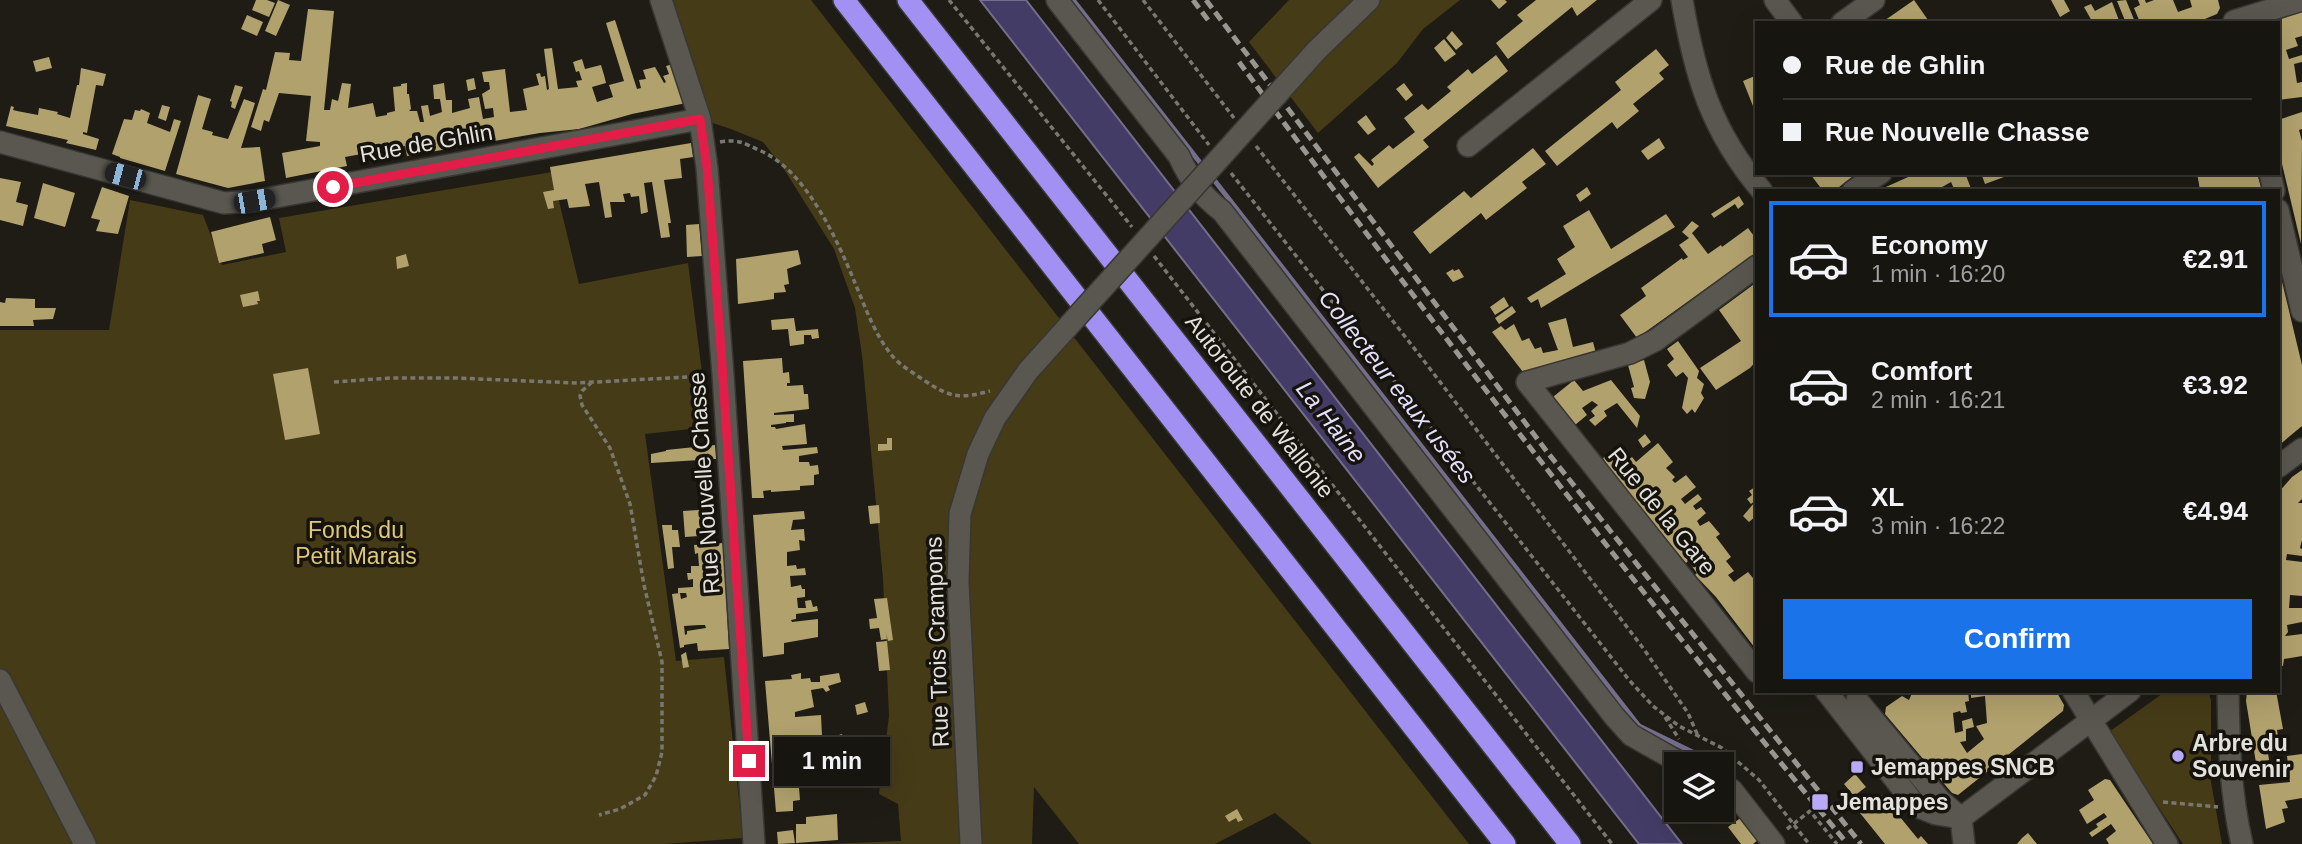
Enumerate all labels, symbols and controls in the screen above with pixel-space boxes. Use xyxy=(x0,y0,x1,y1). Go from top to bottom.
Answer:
text: Rue de Ghlin xyxy=(1825,50,1985,80)
text: Rue Nouvelle Chasse xyxy=(1825,117,2089,147)
street label: Rue de Ghlin xyxy=(358,119,494,167)
car xyxy=(102,160,149,192)
route start xyxy=(317,171,349,203)
car xyxy=(232,187,277,215)
icon: car xyxy=(1787,228,1850,291)
text: Economy xyxy=(1871,230,1988,260)
text: €2.91 xyxy=(2183,244,2248,274)
text: 1 min · 16:20 xyxy=(1871,261,2005,287)
water label: Collecteur eaux usées xyxy=(1314,285,1481,489)
street label: Autoroute de Wallonie xyxy=(1180,309,1340,503)
icon: car xyxy=(1787,354,1850,417)
text: Comfort xyxy=(1871,356,1972,386)
text: €3.92 xyxy=(2183,370,2248,400)
street label: Rue Nouvelle Chasse xyxy=(683,371,725,595)
water label: La Haine xyxy=(1291,376,1372,468)
text: 2 min · 16:21 xyxy=(1871,387,2005,413)
street label: Rue de la Gare xyxy=(1603,442,1721,580)
icon: car xyxy=(1787,480,1850,543)
text: XL xyxy=(1871,482,1904,512)
text: €4.94 xyxy=(2183,496,2248,526)
text: 3 min · 16:22 xyxy=(1871,513,2005,539)
park label: Fonds du Petit Marais xyxy=(295,517,417,569)
street label: Rue Trois Crampons xyxy=(920,536,954,748)
button: Confirm xyxy=(1783,599,2252,679)
place label: Arbre du Souvenir xyxy=(2192,730,2290,782)
callout: 1 min xyxy=(774,736,889,786)
route end xyxy=(733,745,765,777)
text: 1 min xyxy=(802,748,862,774)
marker: Arbre du Souvenir xyxy=(2170,748,2186,764)
map controls xyxy=(1664,752,1734,822)
button: layers xyxy=(1664,752,1734,822)
place label: Jemappes SNCB xyxy=(1871,754,2055,780)
marker: Jemappes SNCB xyxy=(1849,759,1865,775)
place label: Jemappes xyxy=(1836,789,1949,815)
marker: Jemappes xyxy=(1810,792,1830,812)

